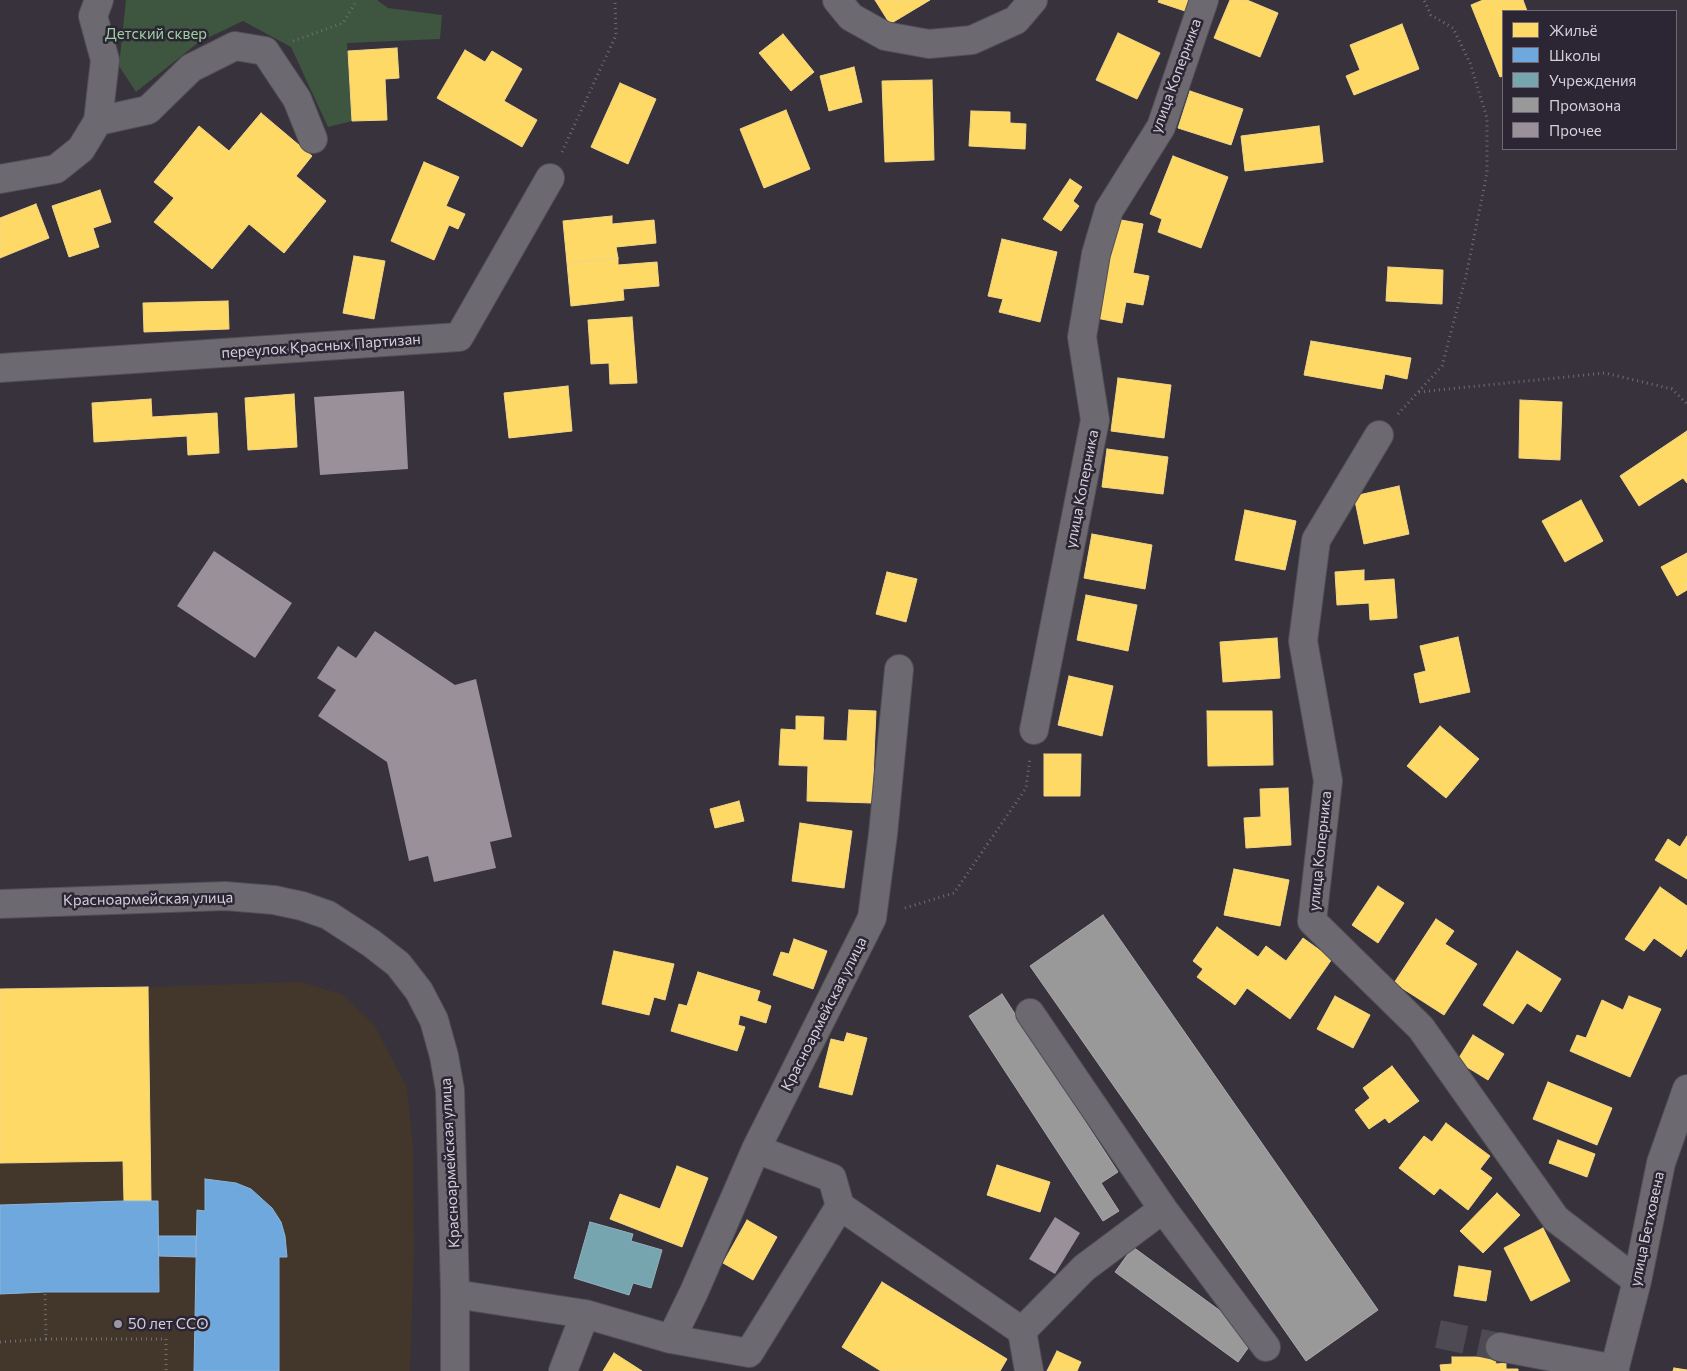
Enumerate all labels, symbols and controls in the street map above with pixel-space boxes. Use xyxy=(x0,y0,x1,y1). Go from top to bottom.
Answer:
legend xyxy=(1502,10,1677,150)
street label: улица Коперника xyxy=(1147,16,1205,136)
text: Жильё xyxy=(1549,21,1597,39)
park label: Детский сквер xyxy=(105,25,207,43)
text: Школы xyxy=(1549,46,1601,64)
text: Учреждения xyxy=(1549,71,1636,89)
text: Промзона xyxy=(1549,96,1621,114)
text: Прочее xyxy=(1549,121,1602,139)
street label: переулок Красных Партизан xyxy=(221,330,421,362)
street label: улица Коперника xyxy=(1062,428,1102,550)
street label: улица Коперника xyxy=(1305,790,1335,912)
street label: Красноармейская улица xyxy=(63,889,233,909)
street label: Красноармейская улица xyxy=(777,934,871,1094)
street label: Красноармейская улица xyxy=(437,1078,463,1248)
street label: улица Бетховена xyxy=(1626,1170,1668,1288)
place label: 50 лет ССО xyxy=(128,1315,209,1333)
marker: 50 лет ССО xyxy=(112,1318,124,1330)

